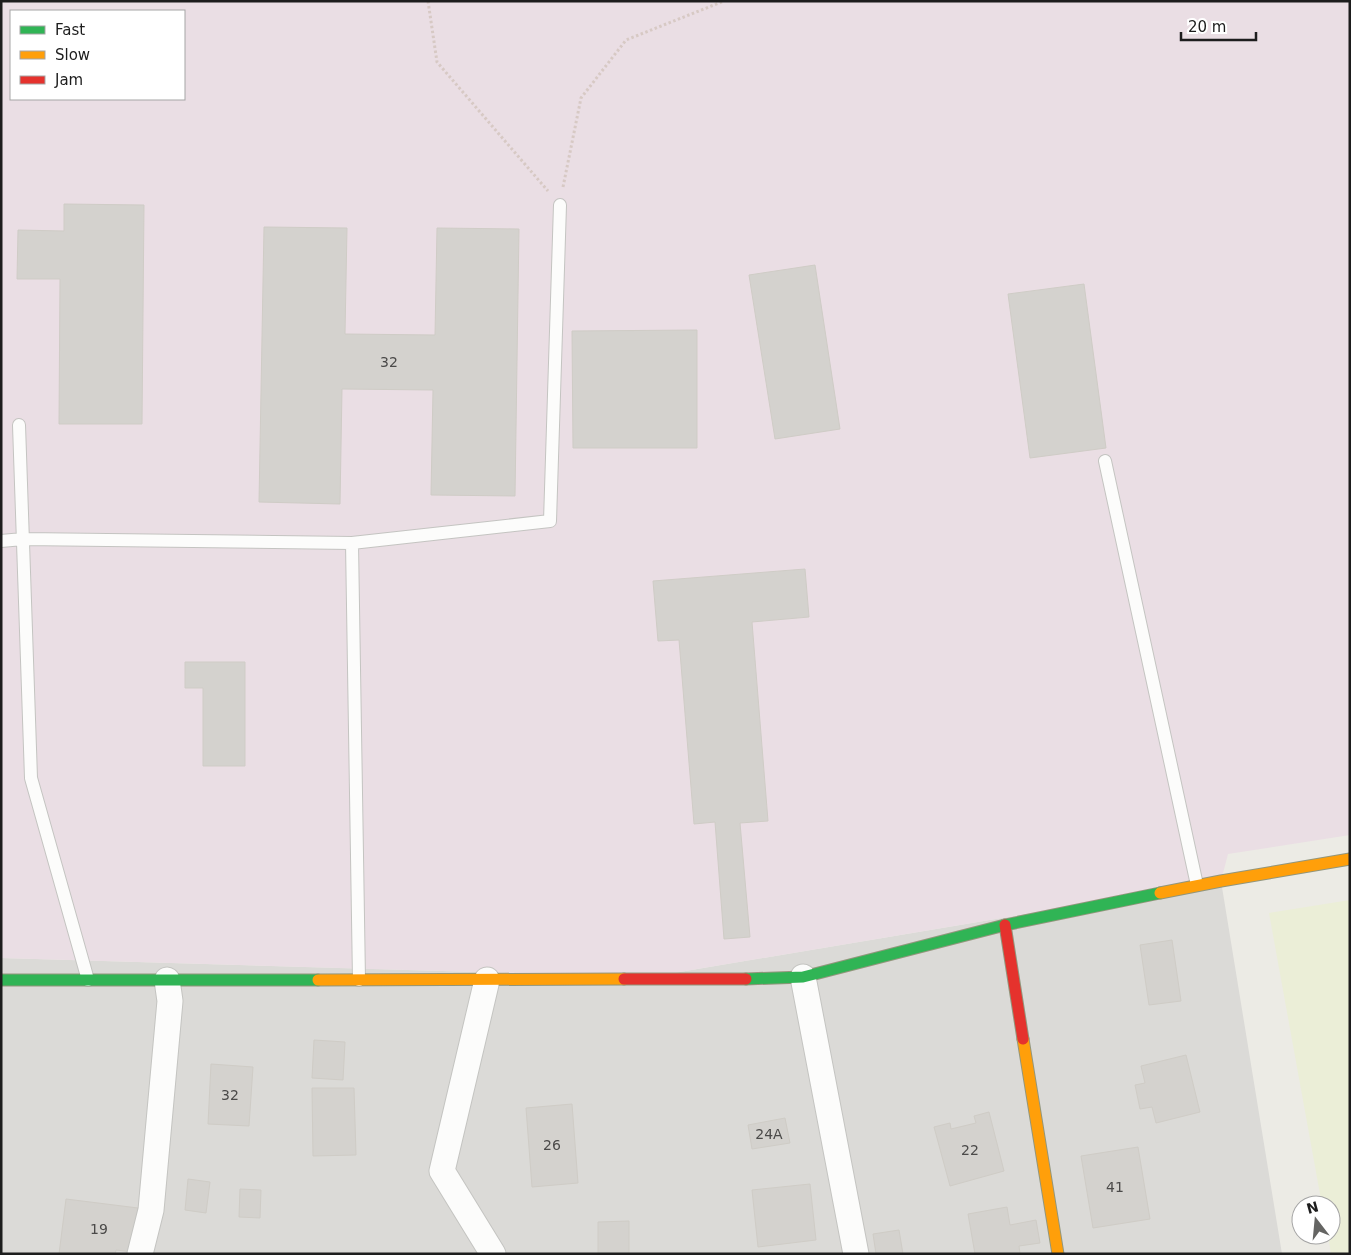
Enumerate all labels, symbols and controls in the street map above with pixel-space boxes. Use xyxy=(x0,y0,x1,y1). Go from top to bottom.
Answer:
legend xyxy=(10,10,185,100)
scale bar xyxy=(1181,10,1256,42)
text: 20 m xyxy=(1188,18,1226,36)
text: Fast xyxy=(55,21,85,39)
text: Slow xyxy=(55,46,90,64)
text: Jam xyxy=(54,71,83,89)
house number: 32 xyxy=(380,354,398,370)
house number: 32 xyxy=(221,1087,239,1103)
house number: 24А xyxy=(755,1126,783,1142)
house number: 26 xyxy=(543,1137,561,1153)
house number: 22 xyxy=(961,1142,979,1158)
house number: 41 xyxy=(1106,1179,1124,1195)
north arrow xyxy=(1291,1195,1341,1245)
text: N xyxy=(1305,1198,1320,1217)
house number: 19 xyxy=(90,1221,108,1237)

